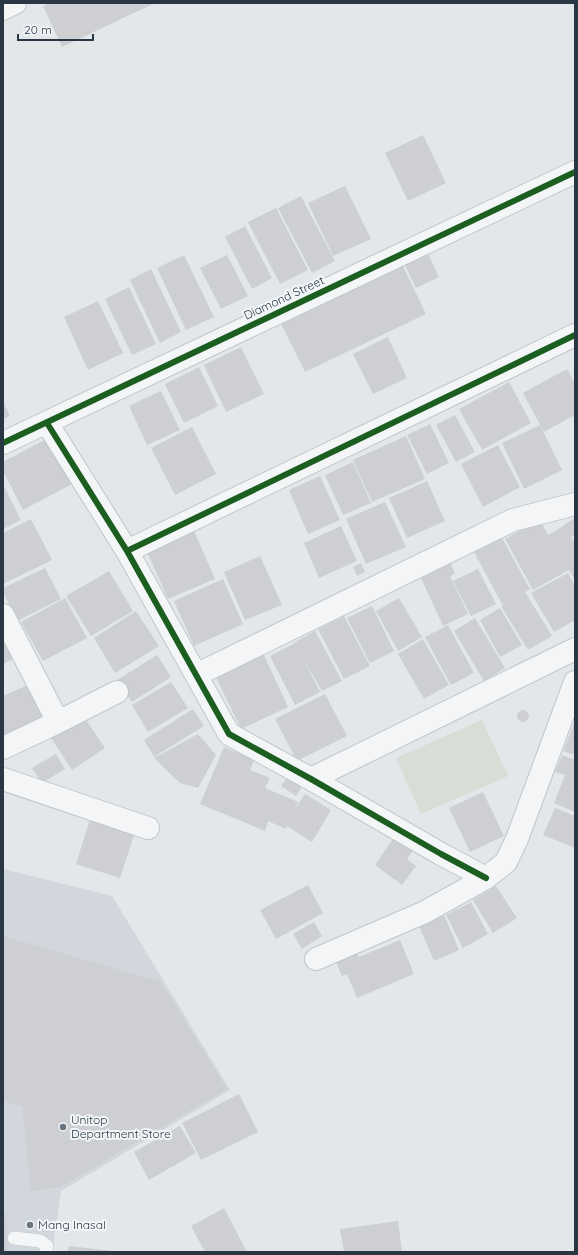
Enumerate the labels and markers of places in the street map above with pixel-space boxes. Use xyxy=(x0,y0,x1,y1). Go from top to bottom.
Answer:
place label: Unitop Department Store xyxy=(71,1112,171,1141)
marker: Unitop Department Store xyxy=(58,1122,68,1132)
place label: Mang Inasal xyxy=(38,1217,106,1232)
marker: Mang Inasal xyxy=(25,1220,35,1230)

